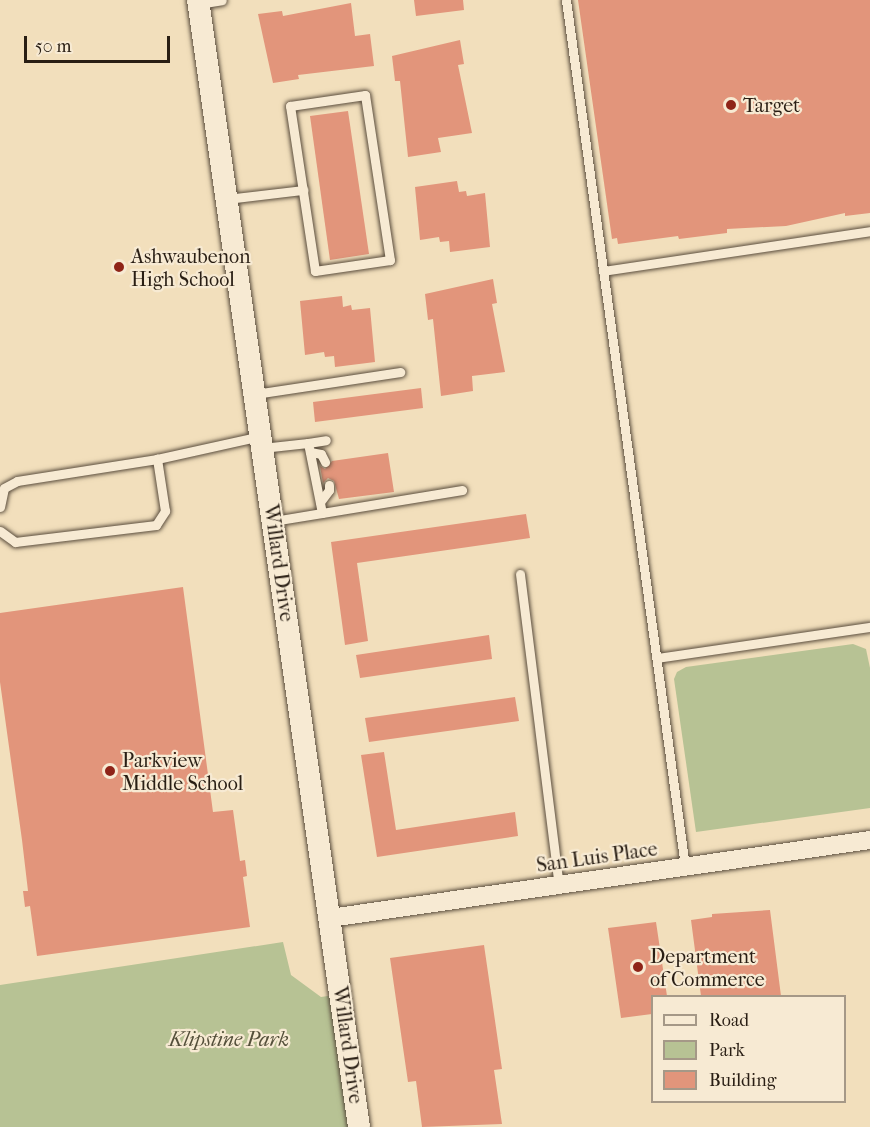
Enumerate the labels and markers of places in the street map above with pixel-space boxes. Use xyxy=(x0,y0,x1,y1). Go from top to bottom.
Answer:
place label: Target xyxy=(743,93,800,117)
marker: Target xyxy=(724,98,738,112)
place label: Ashwaubenon High School xyxy=(131,244,251,291)
marker: Ashwaubenon High School xyxy=(112,260,126,274)
place label: Parkview Middle School xyxy=(122,748,243,795)
marker: Parkview Middle School xyxy=(103,764,117,778)
place label: Department of Commerce xyxy=(650,944,765,991)
marker: Department of Commerce xyxy=(631,960,645,974)

